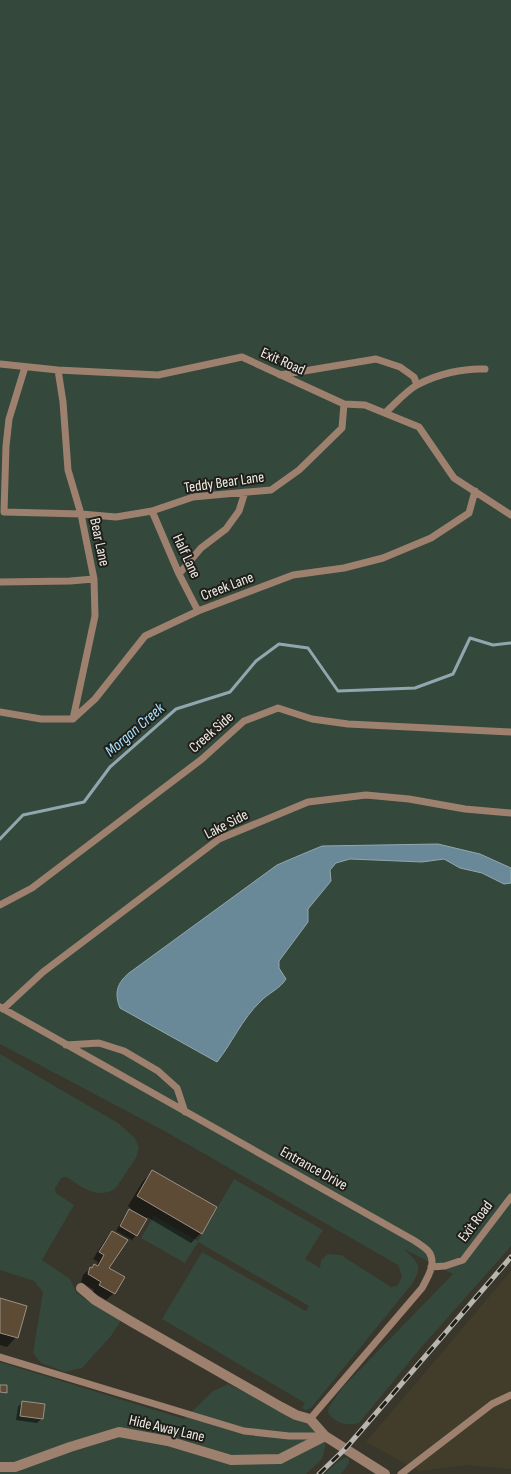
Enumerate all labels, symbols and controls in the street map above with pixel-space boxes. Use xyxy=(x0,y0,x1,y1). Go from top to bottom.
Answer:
street label: Exit Road xyxy=(258,343,308,380)
street label: Teddy Bear Lane xyxy=(183,467,265,498)
street label: Bear Lane xyxy=(85,516,114,568)
street label: Half Lane xyxy=(168,531,205,581)
street label: Creek Lane xyxy=(198,568,256,605)
water label: Morgan Creek xyxy=(101,698,169,761)
street label: Creek Side xyxy=(185,708,238,757)
street label: Lake Side xyxy=(201,805,251,844)
street label: Entrance Drive xyxy=(277,1142,351,1195)
street label: Exit Road xyxy=(454,1197,497,1246)
street label: Hide Away Lane xyxy=(127,1411,207,1446)

